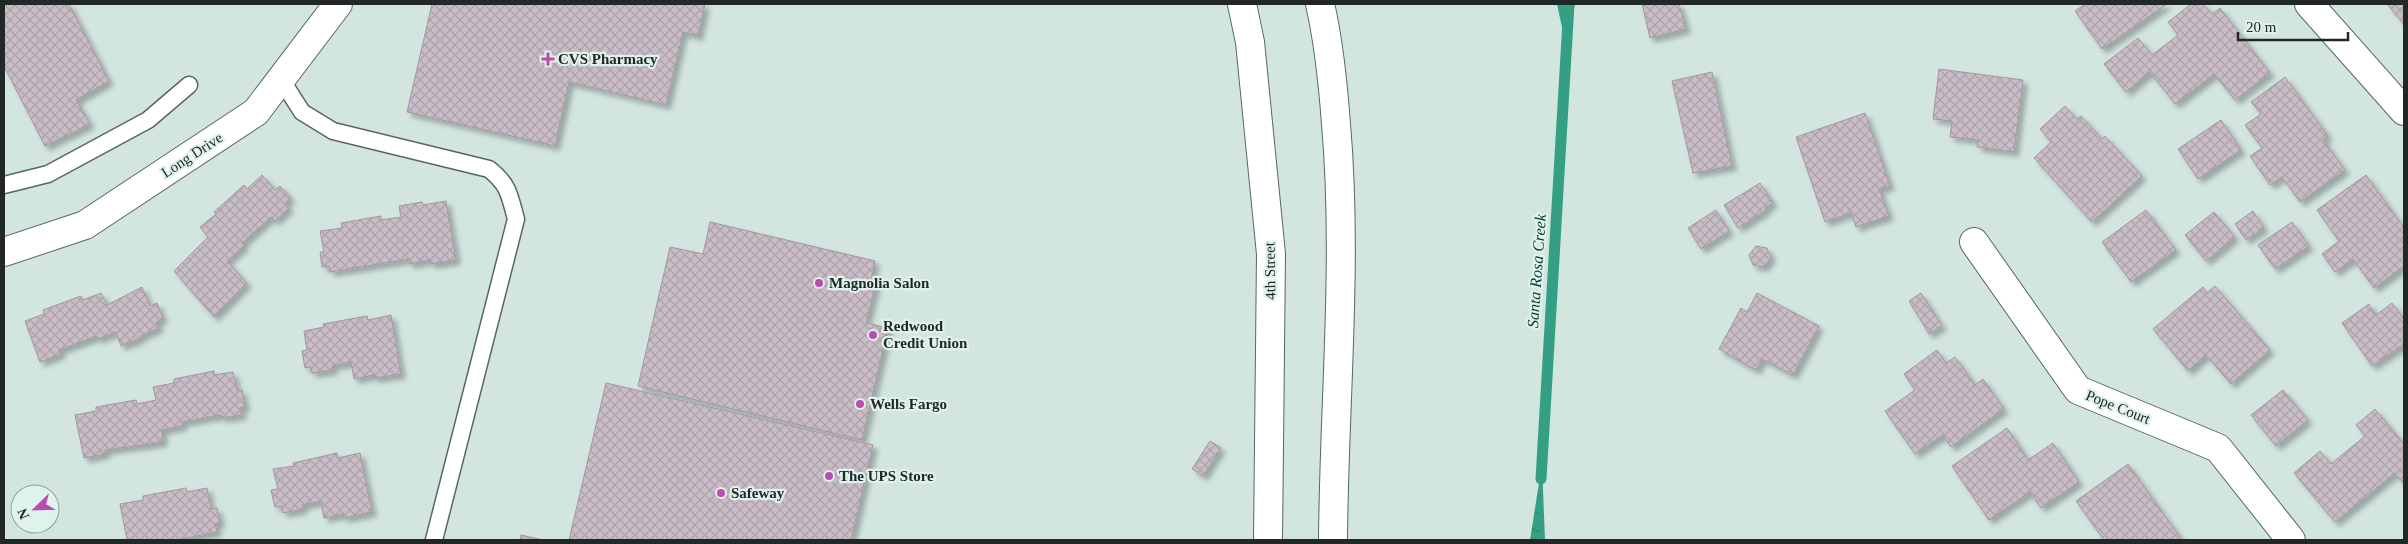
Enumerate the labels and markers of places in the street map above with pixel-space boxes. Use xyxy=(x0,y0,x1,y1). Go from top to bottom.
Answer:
place label: CVS Pharmacy xyxy=(558,51,658,67)
marker: CVS Pharmacy xyxy=(542,53,554,65)
place label: Magnolia Salon xyxy=(829,275,930,291)
marker: Magnolia Salon xyxy=(813,277,825,289)
place label: Redwood Credit Union xyxy=(883,318,968,351)
marker: Redwood Credit Union xyxy=(867,329,879,341)
place label: Wells Fargo xyxy=(870,396,947,412)
marker: Wells Fargo xyxy=(854,398,866,410)
place label: The UPS Store xyxy=(839,468,934,484)
marker: The UPS Store xyxy=(823,470,835,482)
place label: Safeway xyxy=(731,485,785,501)
marker: Safeway xyxy=(715,487,727,499)

